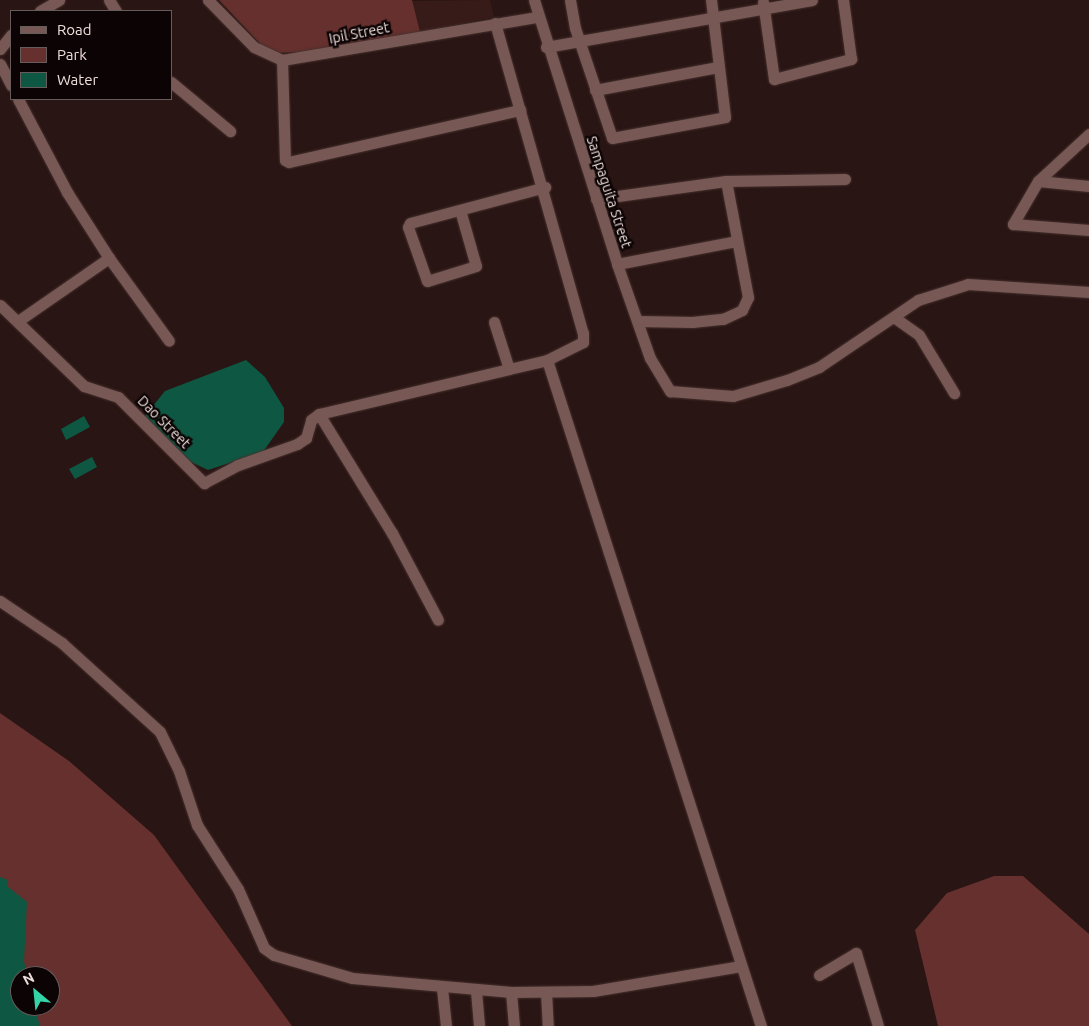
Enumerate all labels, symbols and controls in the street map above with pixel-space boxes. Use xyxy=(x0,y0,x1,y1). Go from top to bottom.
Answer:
legend xyxy=(10,10,172,100)
street label: Ipil Street xyxy=(327,19,391,47)
text: Road xyxy=(57,21,92,38)
text: Park xyxy=(57,46,87,63)
text: Water xyxy=(57,71,98,88)
street label: Sampaguita Street xyxy=(583,134,635,250)
street label: Dao Street xyxy=(134,392,194,452)
north arrow xyxy=(10,966,60,1016)
text: N xyxy=(20,969,37,988)

